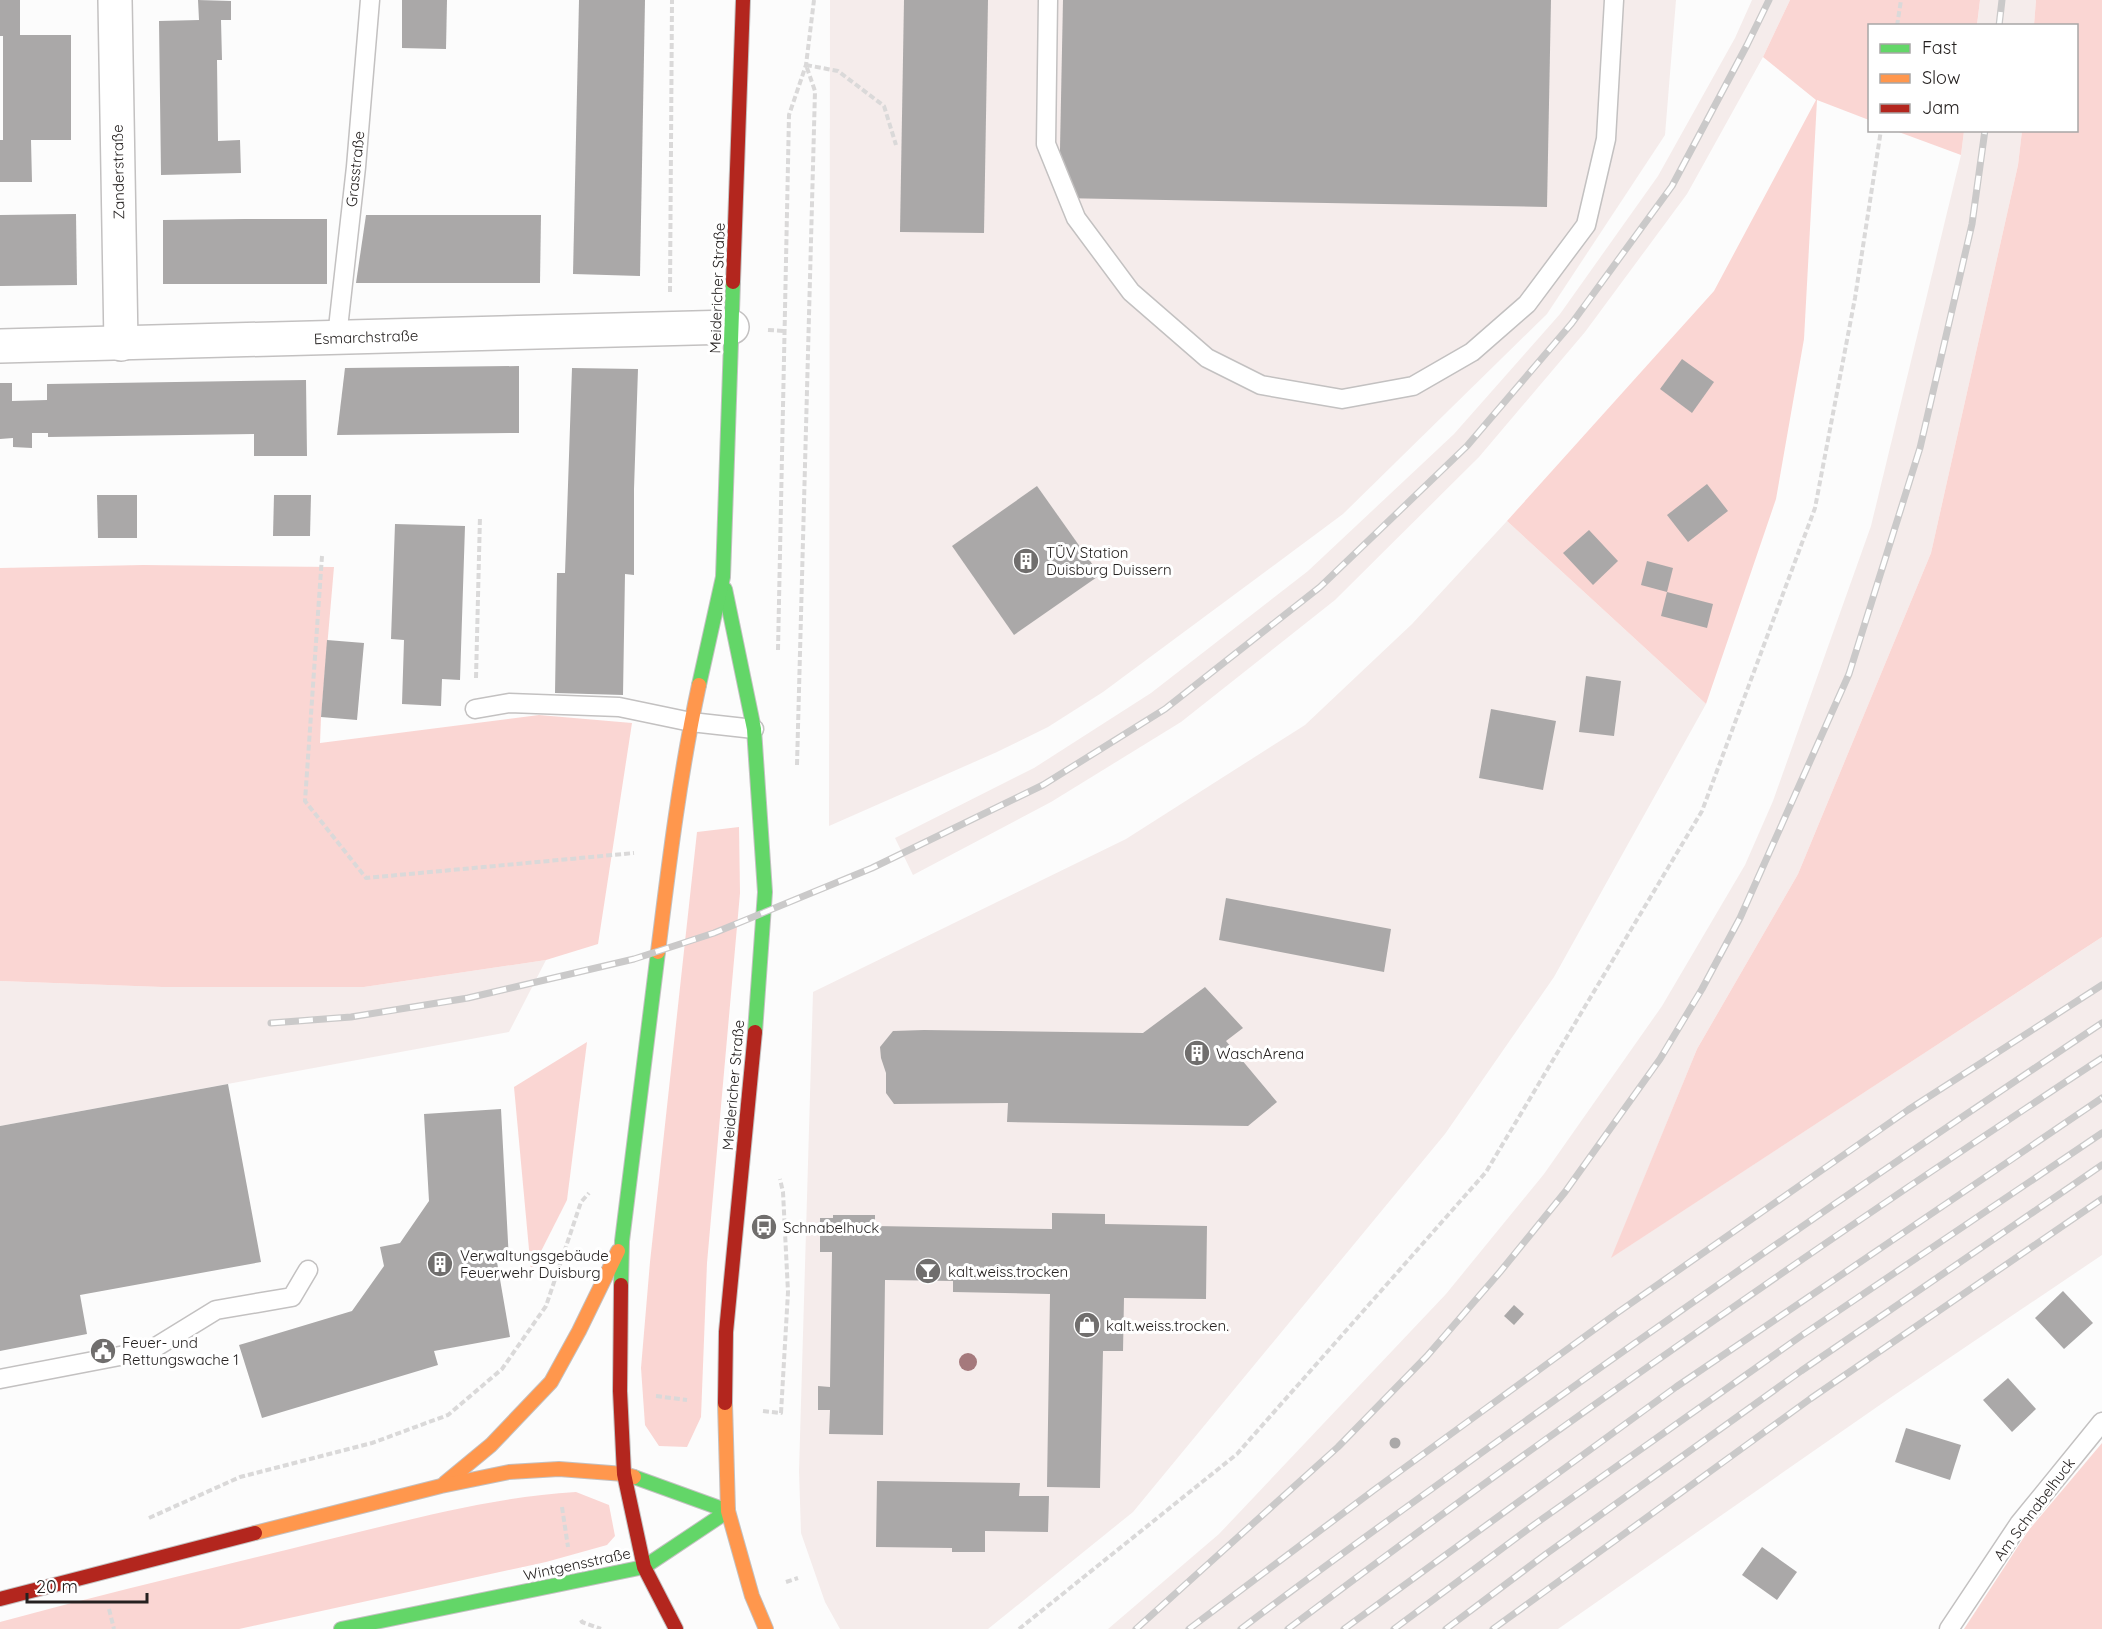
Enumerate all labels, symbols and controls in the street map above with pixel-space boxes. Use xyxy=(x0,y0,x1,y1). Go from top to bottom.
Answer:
legend xyxy=(1868,24,2078,132)
text: Fast xyxy=(1922,36,1957,59)
text: Slow xyxy=(1922,66,1960,89)
text: Jam xyxy=(1922,96,1960,119)
street label: Zanderstraße xyxy=(108,124,128,220)
street label: Grasstraße xyxy=(342,130,368,208)
street label: Meidericher Straße xyxy=(705,222,729,354)
street label: Esmarchstraße xyxy=(313,326,419,348)
place label: TÜV Station Duisburg Duissern xyxy=(1046,543,1172,579)
building icon: TÜV Station Duisburg Duissern xyxy=(1011,546,1041,576)
street label: Meidericher Straße xyxy=(718,1019,748,1151)
building icon: WaschArena xyxy=(1182,1038,1212,1068)
place label: WaschArena xyxy=(1216,1044,1304,1063)
bus stop icon: Schnabelhuck xyxy=(749,1212,779,1242)
place label: Schnabelhuck xyxy=(783,1218,879,1237)
place label: Verwaltungsgebäude Feuerwehr Duisburg xyxy=(460,1246,609,1282)
building icon: Verwaltungsgebäude Feuerwehr Duisburg xyxy=(425,1249,455,1279)
bar icon: kalt.weiss.trocken xyxy=(913,1256,943,1286)
place label: kalt.weiss.trocken xyxy=(948,1262,1068,1281)
shop icon: kalt.weiss.trocken. xyxy=(1072,1310,1102,1340)
place label: kalt.weiss.trocken. xyxy=(1106,1316,1229,1335)
place label: Feuer- und Rettungswache 1 xyxy=(122,1333,239,1369)
public building icon: Feuer- und Rettungswache 1 xyxy=(88,1336,118,1366)
street label: Am Schnabelhuck xyxy=(1989,1454,2079,1564)
street label: Wintgensstraße xyxy=(522,1543,632,1585)
scale bar xyxy=(27,1566,147,1604)
text: 20 m xyxy=(36,1575,78,1598)

